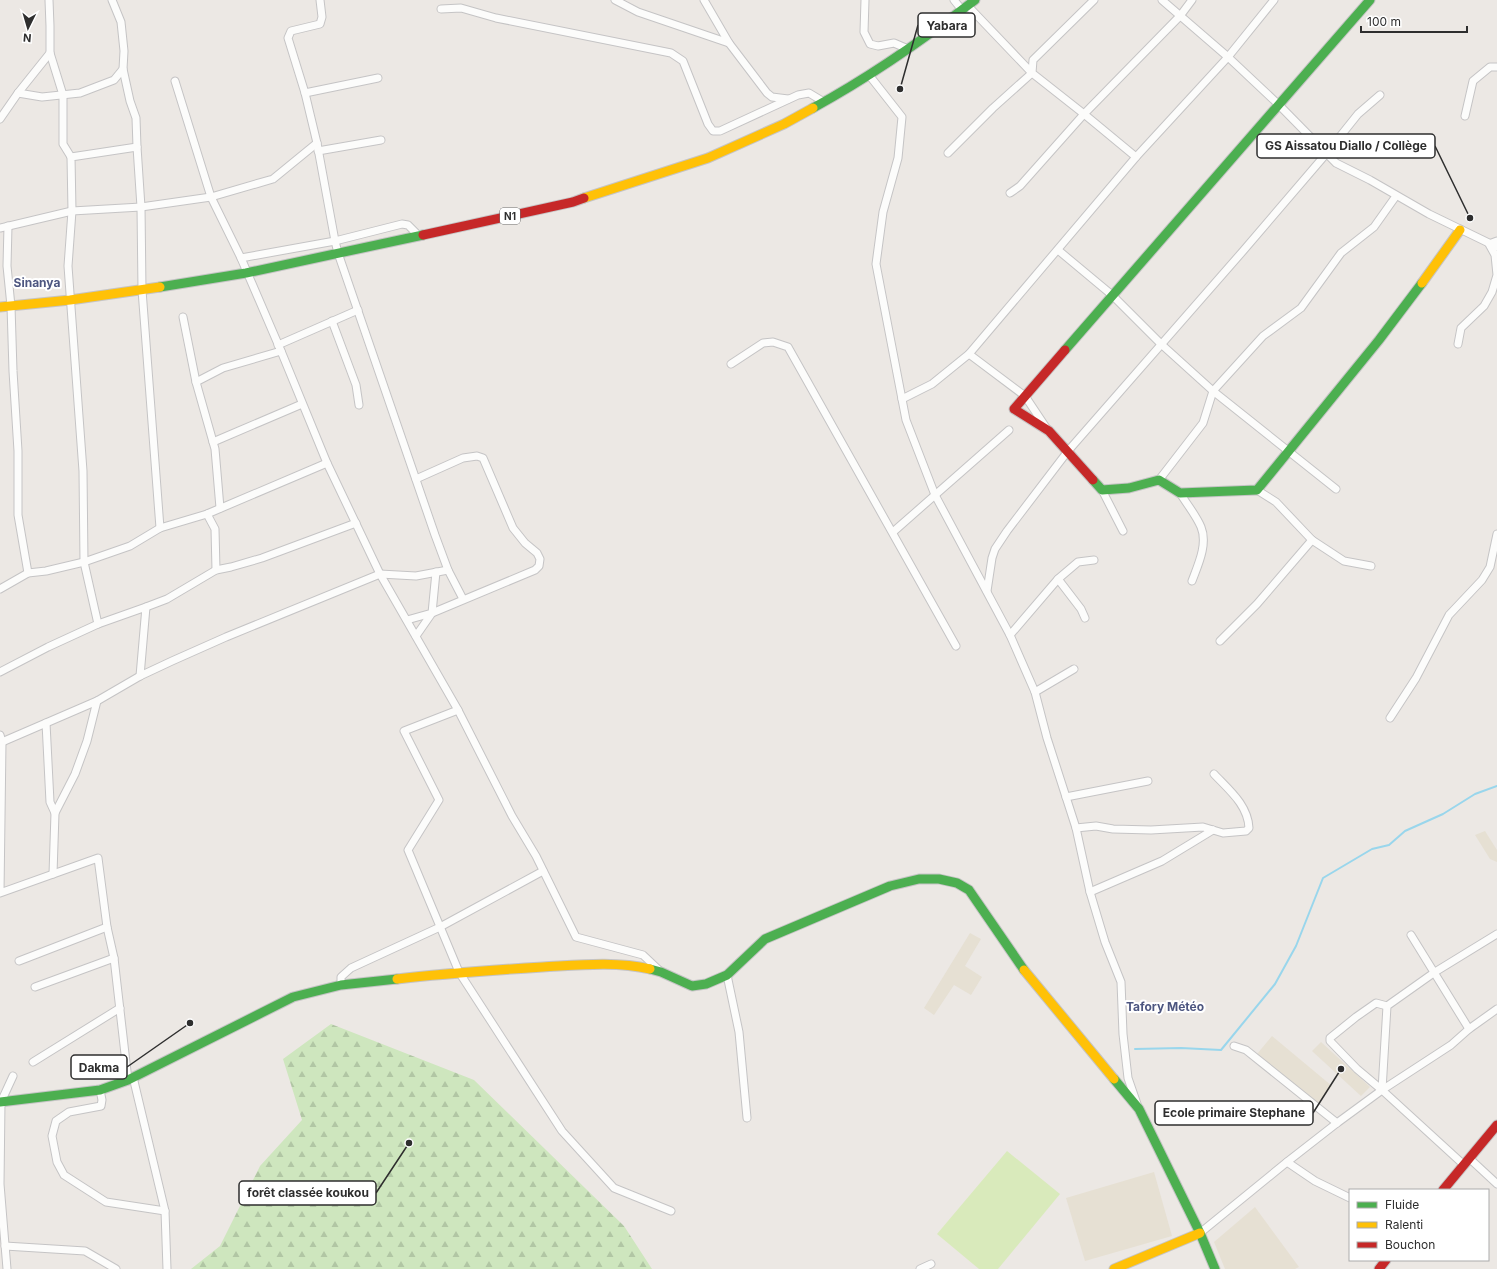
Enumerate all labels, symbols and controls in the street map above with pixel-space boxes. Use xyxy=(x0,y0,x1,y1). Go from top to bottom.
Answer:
north arrow xyxy=(8,8,48,48)
scale bar xyxy=(1361,8,1467,34)
callout: Yabara xyxy=(918,13,975,37)
text: 100 m xyxy=(1367,14,1401,29)
text: Yabara xyxy=(927,18,967,33)
text: N xyxy=(22,31,32,45)
callout: GS Aissatou Diallo / Collège xyxy=(1257,134,1435,158)
text: GS Aissatou Diallo / Collège xyxy=(1265,138,1427,153)
road number: N1 xyxy=(500,208,520,224)
district label: Sinanya xyxy=(14,275,60,290)
district label: Tafory Météo xyxy=(1126,999,1204,1014)
callout: Dakma xyxy=(71,1055,127,1079)
text: Dakma xyxy=(79,1060,119,1075)
callout: Ecole primaire Stephane xyxy=(1155,1101,1313,1125)
text: Ecole primaire Stephane xyxy=(1163,1105,1305,1120)
callout: forêt classée koukou xyxy=(239,1181,376,1205)
text: forêt classée koukou xyxy=(247,1185,369,1200)
legend xyxy=(1349,1189,1489,1261)
text: Fluide xyxy=(1385,1197,1419,1212)
text: Ralenti xyxy=(1385,1217,1423,1232)
text: Bouchon xyxy=(1385,1237,1435,1252)

